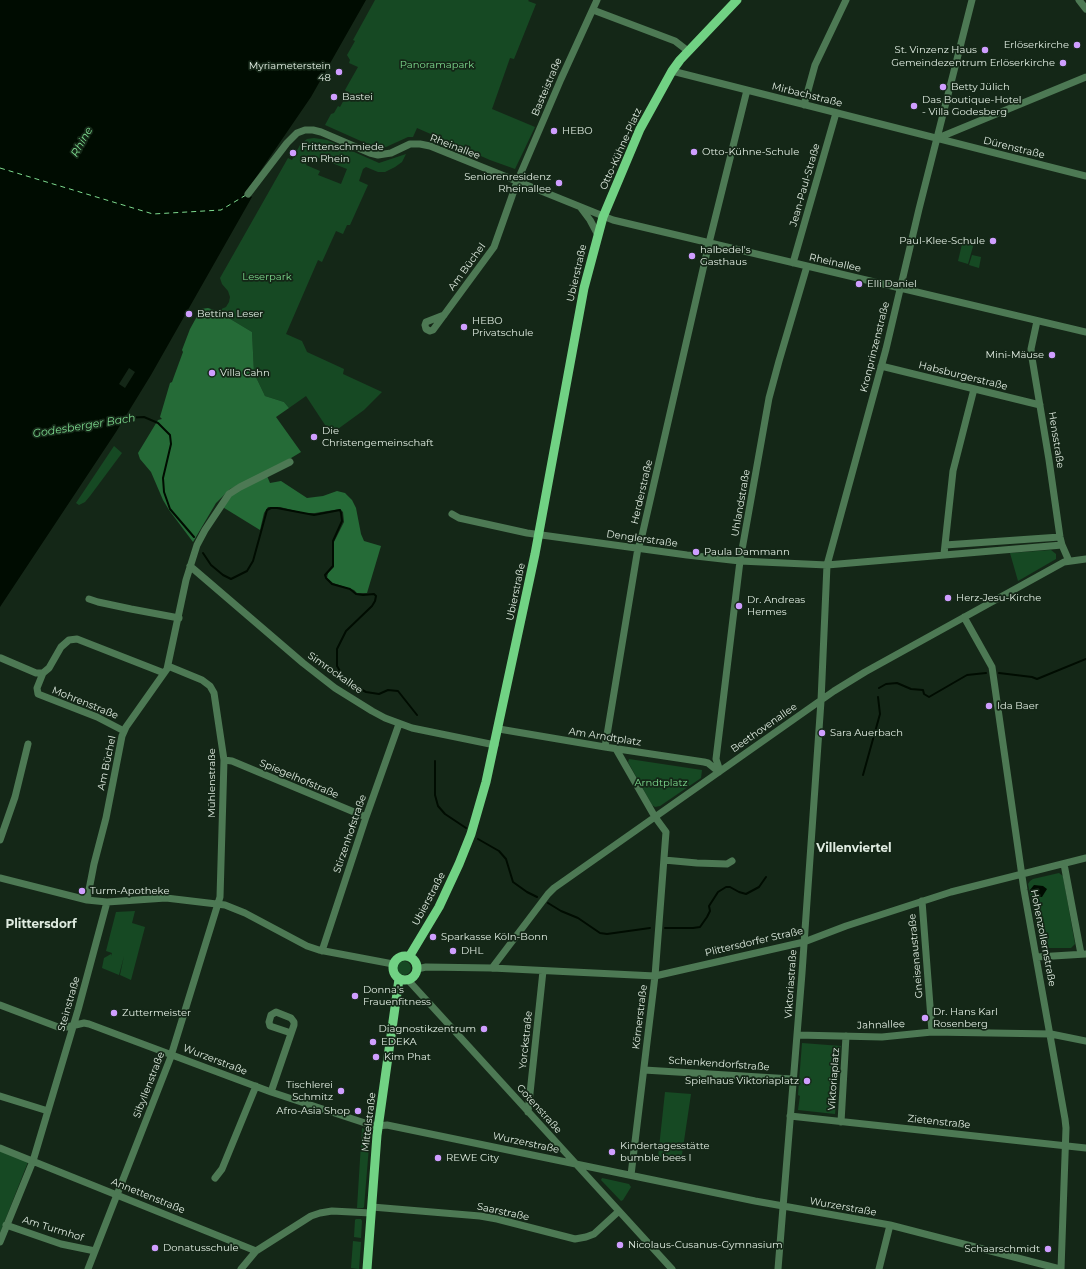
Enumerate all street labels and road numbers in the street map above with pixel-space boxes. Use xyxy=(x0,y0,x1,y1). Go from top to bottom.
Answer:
street label: Basteistraße xyxy=(529,56,565,118)
street label: Mirbachstraße xyxy=(770,80,844,110)
street label: Otto-Kühne-Platz xyxy=(598,106,644,192)
street label: Rheinallee xyxy=(428,132,482,162)
street label: Dürenstraße xyxy=(982,135,1046,161)
street label: Jean-Paul-Straße xyxy=(787,142,823,228)
street label: Am Büchel xyxy=(446,241,488,293)
street label: Ubierstraße xyxy=(565,243,589,303)
street label: Rheinallee xyxy=(808,251,862,275)
street label: Kronprinzenstraße xyxy=(858,300,892,394)
street label: Habsburgerstraße xyxy=(917,359,1009,393)
street label: Hensstraße xyxy=(1046,411,1066,469)
street label: Herderstraße xyxy=(629,458,655,526)
street label: Uhlandstraße xyxy=(729,468,753,538)
street label: Denglerstraße xyxy=(606,528,678,550)
street label: Ubierstraße xyxy=(504,562,528,622)
street label: Simrockallee xyxy=(305,650,365,696)
street label: Mohrenstraße xyxy=(50,684,120,722)
street label: Beethovenallee xyxy=(729,701,799,755)
street label: Am Arndtplatz xyxy=(568,725,642,749)
street label: Am Büchel xyxy=(95,735,119,791)
street label: Mühlenstraße xyxy=(206,748,218,818)
street label: Spiegelhofstraße xyxy=(258,757,340,801)
street label: Stirzenhofstraße xyxy=(331,793,369,875)
street label: Ubierstraße xyxy=(410,870,448,928)
street label: Hohenzollernstraße xyxy=(1028,888,1058,988)
street label: Gneisenaustraße xyxy=(906,913,926,999)
street label: Plittersdorfer Straße xyxy=(704,925,804,959)
street label: Viktoriastraße xyxy=(783,949,799,1019)
street label: Steinstraße xyxy=(55,975,83,1033)
street label: Körnerstraße xyxy=(630,984,650,1050)
street label: Yorckstraße xyxy=(517,1010,535,1070)
street label: Jahnallee xyxy=(857,1018,905,1032)
street label: Wurzerstraße xyxy=(181,1042,249,1078)
street label: Viktoriaplatz xyxy=(826,1047,842,1111)
street label: Sibyllenstraße xyxy=(131,1050,167,1120)
street label: Schenkendorfstraße xyxy=(668,1054,770,1074)
street label: Gotenstraße xyxy=(514,1082,564,1136)
street label: Mittelstraße xyxy=(359,1092,379,1152)
street label: Zietenstraße xyxy=(907,1113,971,1131)
street label: Wurzerstraße xyxy=(492,1130,560,1156)
street label: Annettenstraße xyxy=(109,1176,187,1216)
street label: Wurzerstraße xyxy=(809,1195,877,1219)
street label: Saarstraße xyxy=(476,1201,530,1223)
street label: Am Turmhof xyxy=(21,1214,85,1244)

